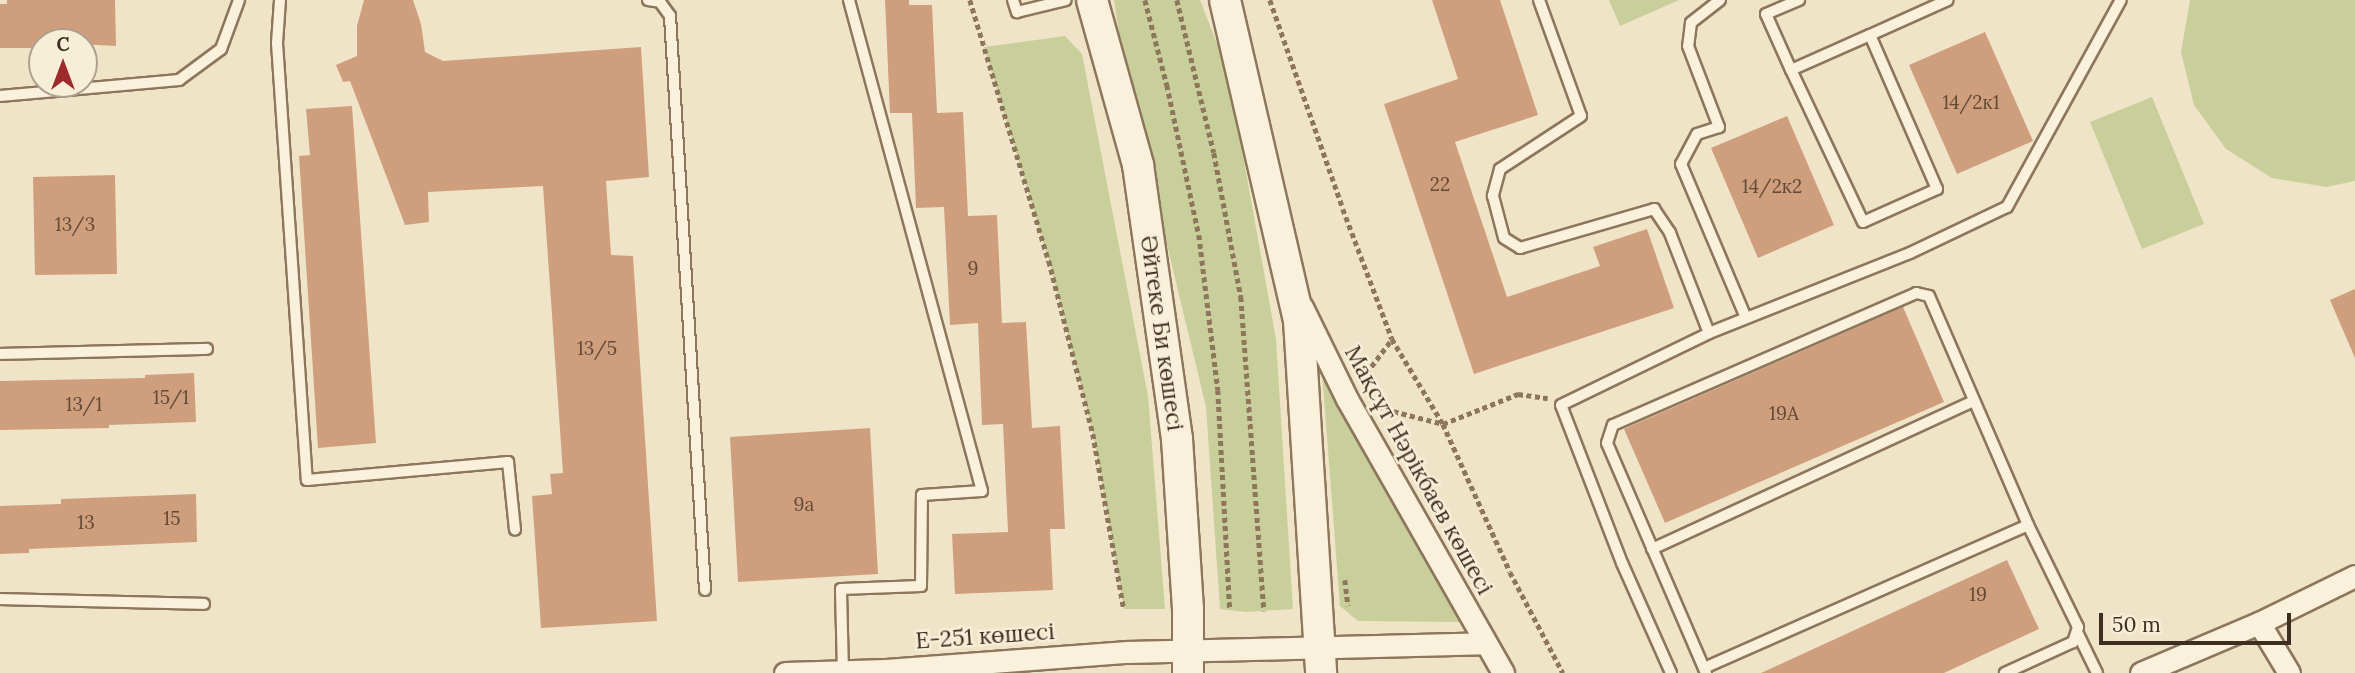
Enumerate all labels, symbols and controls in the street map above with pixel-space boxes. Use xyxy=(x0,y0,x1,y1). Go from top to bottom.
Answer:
north arrow xyxy=(28,28,98,98)
text: С xyxy=(56,32,70,56)
house number: 14/2к1 xyxy=(1942,92,2000,114)
house number: 22 xyxy=(1430,174,1450,196)
house number: 14/2к2 xyxy=(1742,176,1802,198)
house number: 13/3 xyxy=(55,214,95,236)
street label: Әйтеке Би көшесі xyxy=(1135,233,1189,433)
house number: 9 xyxy=(968,258,978,280)
house number: 13/5 xyxy=(577,338,617,360)
street label: Мақсұт Нәрікбаев көшесі xyxy=(1339,341,1499,599)
house number: 15/1 xyxy=(153,387,189,409)
house number: 13/1 xyxy=(66,394,102,416)
house number: 19А xyxy=(1769,403,1799,425)
house number: 9а xyxy=(794,494,814,516)
house number: 15 xyxy=(163,508,181,530)
house number: 13 xyxy=(77,512,95,534)
house number: 19 xyxy=(1969,584,1987,606)
scale bar xyxy=(2103,600,2296,644)
text: 50 m xyxy=(2112,611,2161,638)
street label: Е-251 көшесі xyxy=(914,617,1056,655)

